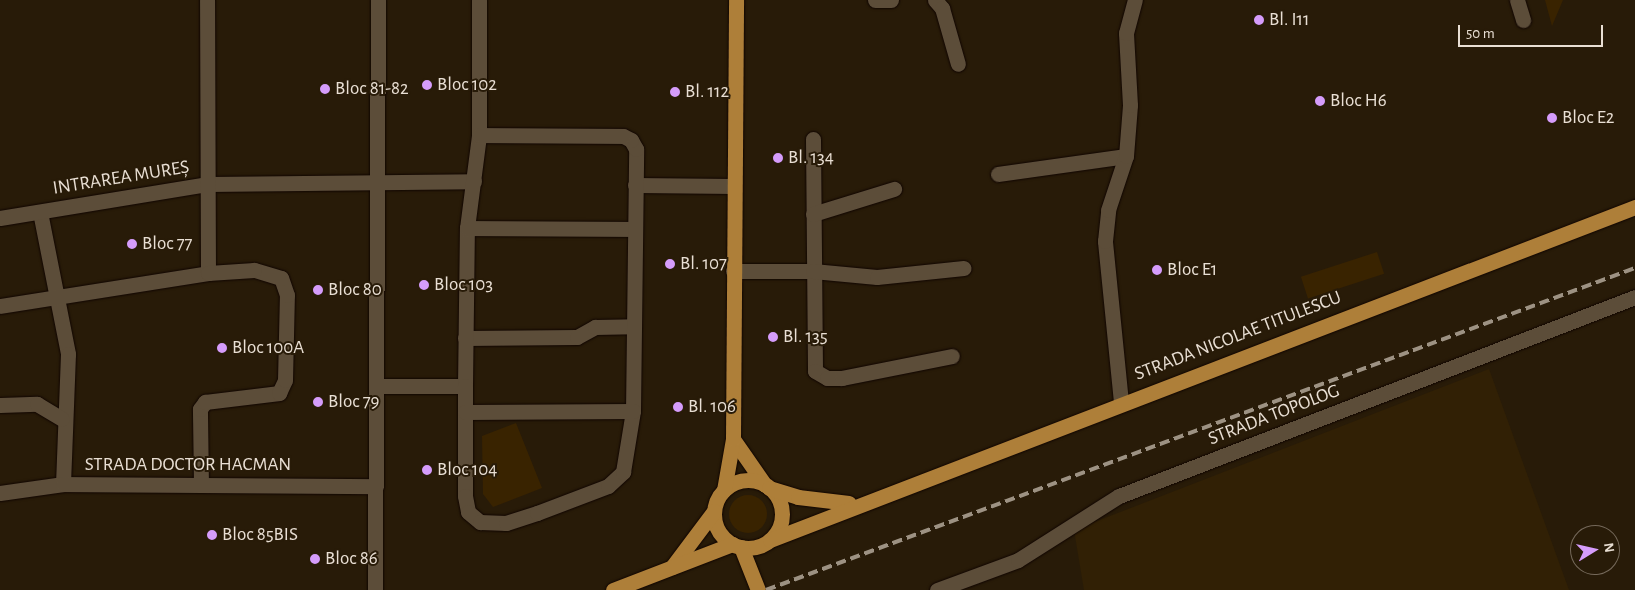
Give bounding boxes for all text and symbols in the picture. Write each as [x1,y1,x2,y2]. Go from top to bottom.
place label: Bl. I11 [1269,9,1310,31]
marker: Bl. I11 [1253,14,1265,26]
scale bar [1460,15,1605,47]
text: 50 m [1466,26,1495,41]
place label: Bloc 102 [437,74,497,96]
place label: Bloc 81-82 [335,78,409,100]
marker: Bloc 102 [421,79,433,91]
place label: Bl. 112 [685,81,729,103]
marker: Bloc 81-82 [319,83,331,95]
marker: Bl. 112 [669,86,681,98]
place label: Bloc H6 [1330,90,1387,112]
marker: Bloc H6 [1314,95,1326,107]
place label: Bloc E2 [1562,107,1614,129]
marker: Bloc E2 [1546,112,1558,124]
place label: Bl. 134 [788,147,834,169]
marker: Bl. 134 [772,152,784,164]
street label: INTRAREA MUREȘ [51,156,191,200]
place label: Bloc 77 [142,233,193,255]
marker: Bloc 77 [126,238,138,250]
place label: Bl. 107 [680,253,727,275]
marker: Bl. 107 [664,258,676,270]
place label: Bloc E1 [1167,259,1217,281]
marker: Bloc E1 [1151,264,1163,276]
place label: Bloc 103 [434,274,493,296]
place label: Bloc 80 [328,279,382,301]
marker: Bloc 103 [418,279,430,291]
marker: Bloc 80 [312,284,324,296]
street label: STRADA NICOLAE TITULESCU [1131,286,1345,386]
place label: Bl. 135 [783,326,828,348]
marker: Bl. 135 [767,331,779,343]
place label: Bloc 100A [232,337,304,359]
marker: Bloc 100A [216,342,228,354]
street label: STRADA TOPOLOG [1205,379,1343,451]
place label: Bloc 79 [328,391,380,413]
marker: Bloc 79 [312,396,324,408]
place label: Bl. 106 [688,396,736,418]
marker: Bl. 106 [672,401,684,413]
street label: STRADA DOCTOR HACMAN [85,454,291,476]
place label: Bloc 104 [437,459,497,481]
marker: Bloc 104 [421,464,433,476]
place label: Bloc 85BIS [222,524,298,546]
north arrow [1570,525,1620,575]
marker: Bloc 85BIS [206,529,218,541]
text: N [1601,542,1617,554]
place label: Bloc 86 [325,548,378,570]
marker: Bloc 86 [309,553,321,565]

